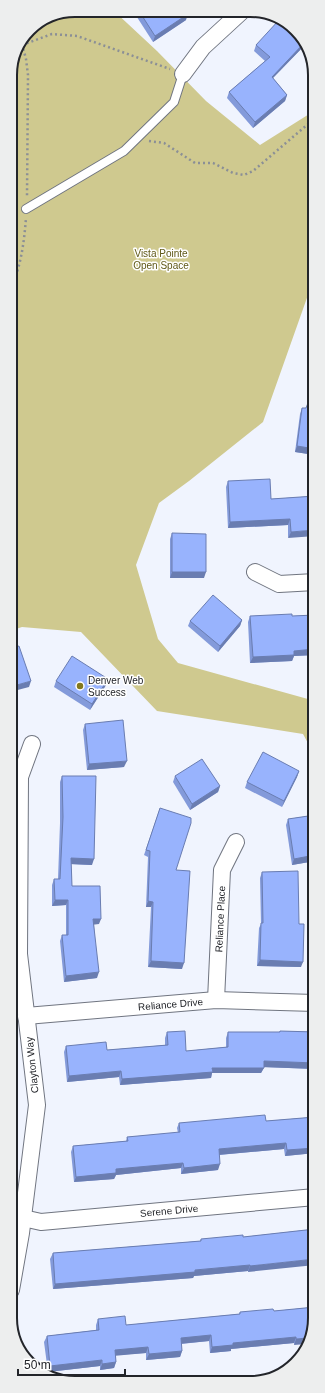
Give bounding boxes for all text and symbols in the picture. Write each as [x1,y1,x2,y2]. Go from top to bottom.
park label: Vista Pointe Open Space [133,248,189,271]
place label: Denver Web Success [88,675,144,698]
marker: Denver Web Success [75,681,85,691]
street label: Reliance Place [213,885,227,953]
street label: Reliance Drive [138,996,204,1012]
street label: Clayton Way [24,1036,40,1094]
street label: Serene Drive [139,1202,199,1218]
scale bar [18,1351,125,1377]
text: 50 m [24,1358,51,1372]

